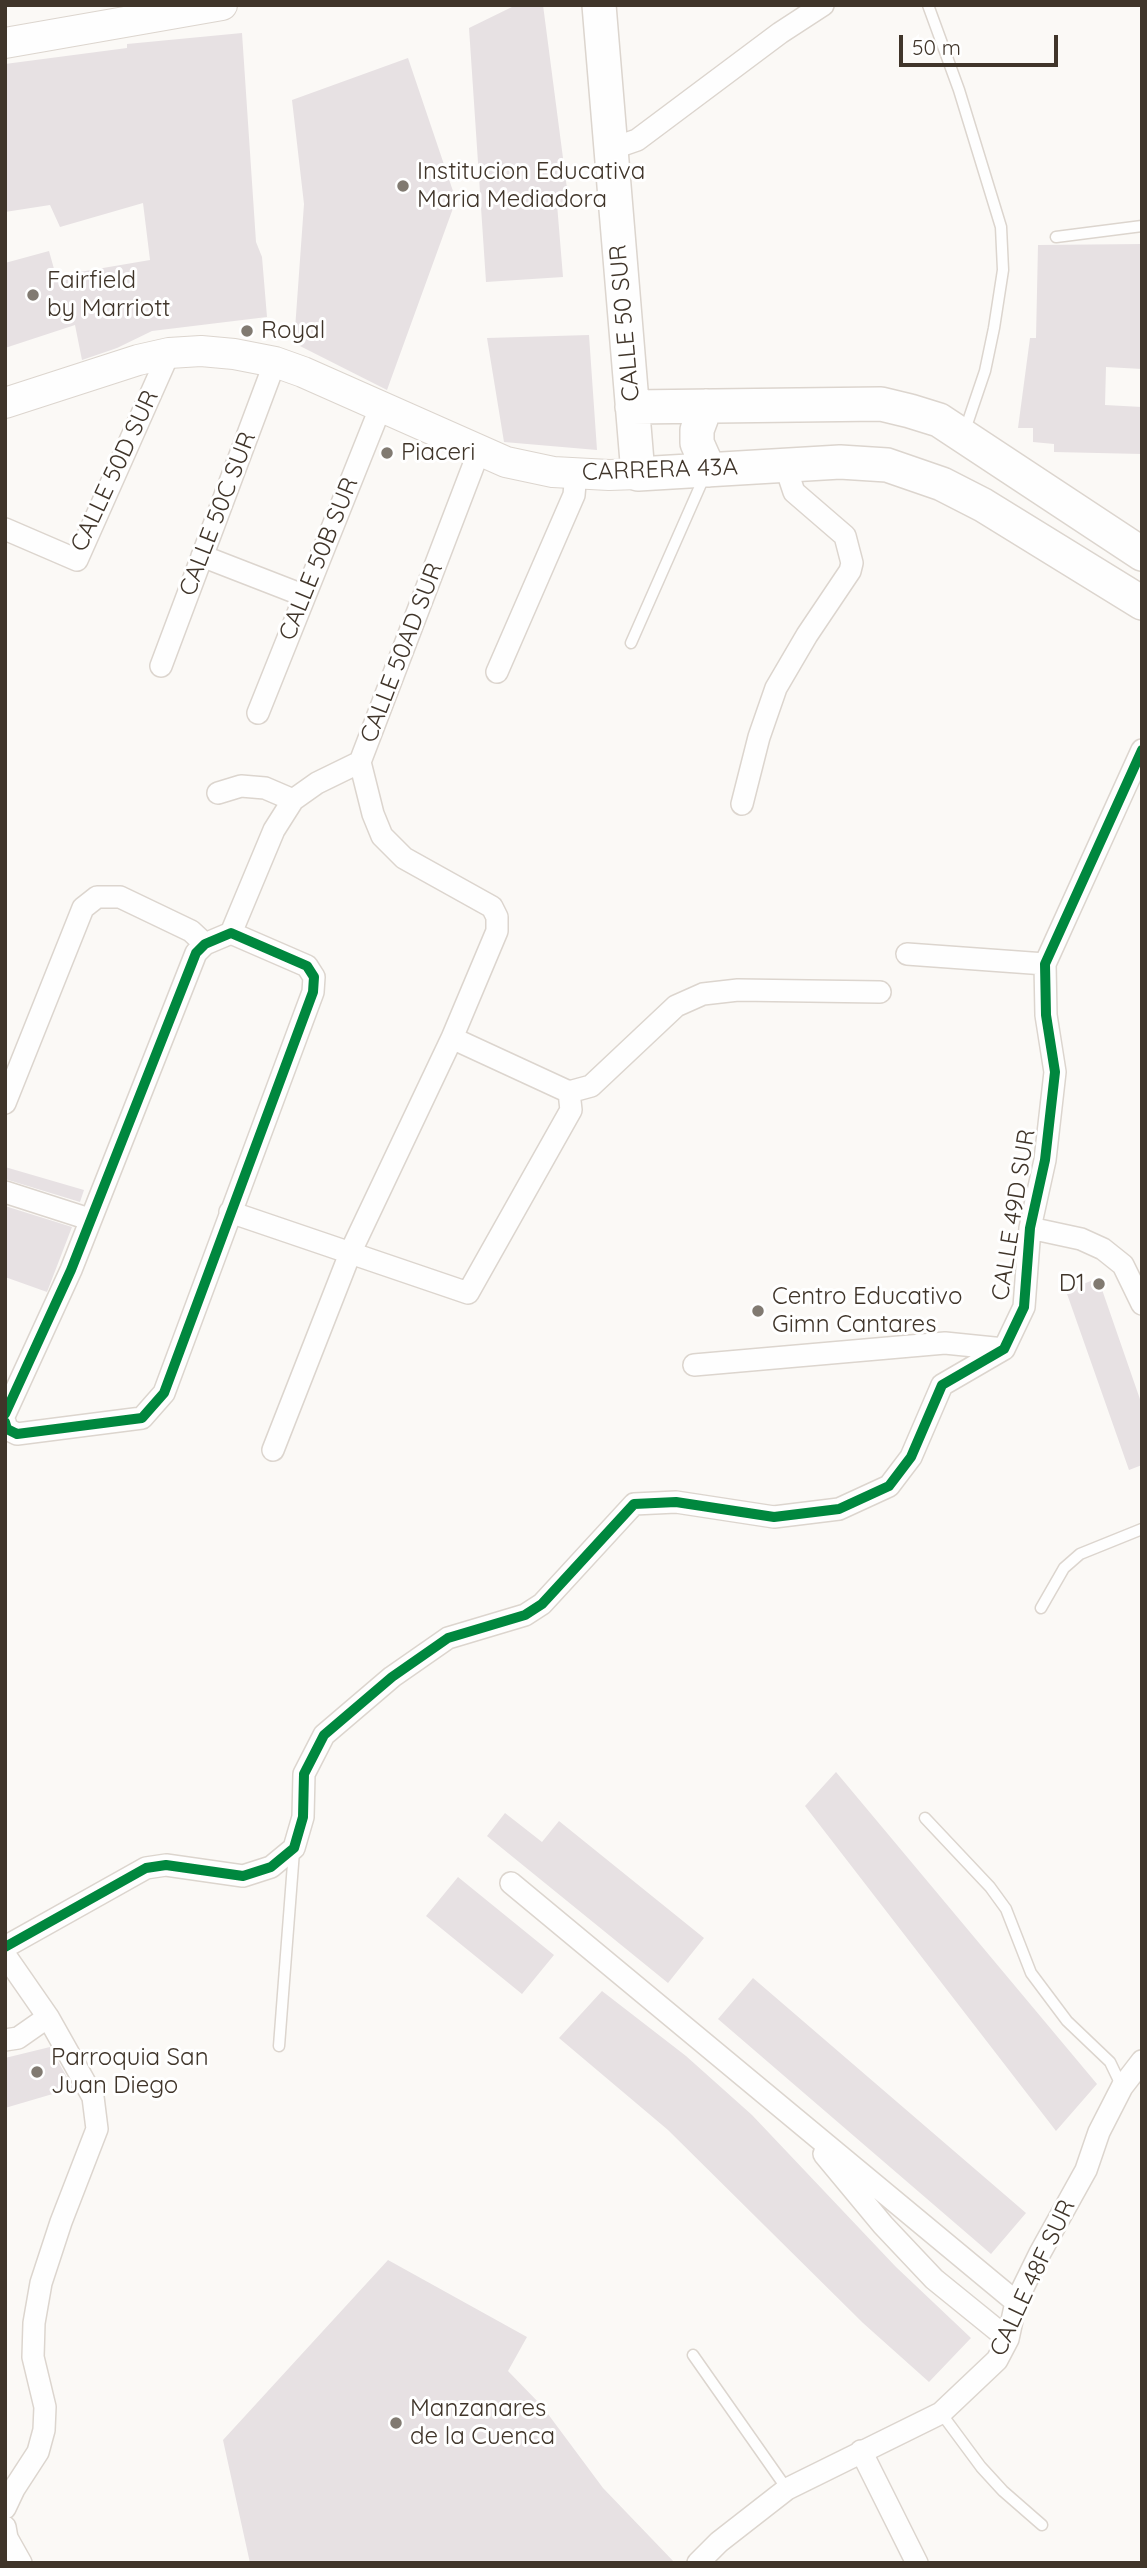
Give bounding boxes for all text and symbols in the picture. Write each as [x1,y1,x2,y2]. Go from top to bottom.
scale bar [902,21,1061,65]
text: 50 m [912,34,961,60]
place label: Institucion Educativa Maria Mediadora [417,158,645,214]
marker: Institucion Educativa Maria Mediadora [395,178,411,194]
street label: CALLE 50 SUR [604,243,646,403]
place label: Fairfield by Marriott [47,267,171,323]
marker: Fairfield by Marriott [25,287,41,303]
place label: Royal [261,317,325,345]
marker: Royal [239,323,255,339]
street label: CALLE 50D SUR [65,386,165,556]
street label: CALLE 50C SUR [174,428,262,600]
place label: Piaceri [401,439,475,467]
marker: Piaceri [379,445,395,461]
street label: CARRERA 43A [582,453,738,487]
street label: CALLE 50B SUR [273,473,365,645]
street label: CALLE 50AD SUR [354,559,450,747]
street label: CALLE 49D SUR [986,1127,1042,1303]
place label: D1 [1059,1270,1085,1298]
marker: D1 [1091,1276,1107,1292]
place label: Centro Educativo Gimn Cantares [772,1283,962,1339]
marker: Centro Educativo Gimn Cantares [750,1303,766,1319]
place label: Parroquia San Juan Diego [51,2044,209,2100]
marker: Parroquia San Juan Diego [29,2064,45,2080]
street label: CALLE 48F SUR [984,2195,1082,2361]
place label: Manzanares de la Cuenca [410,2395,555,2451]
marker: Manzanares de la Cuenca [388,2415,404,2431]

